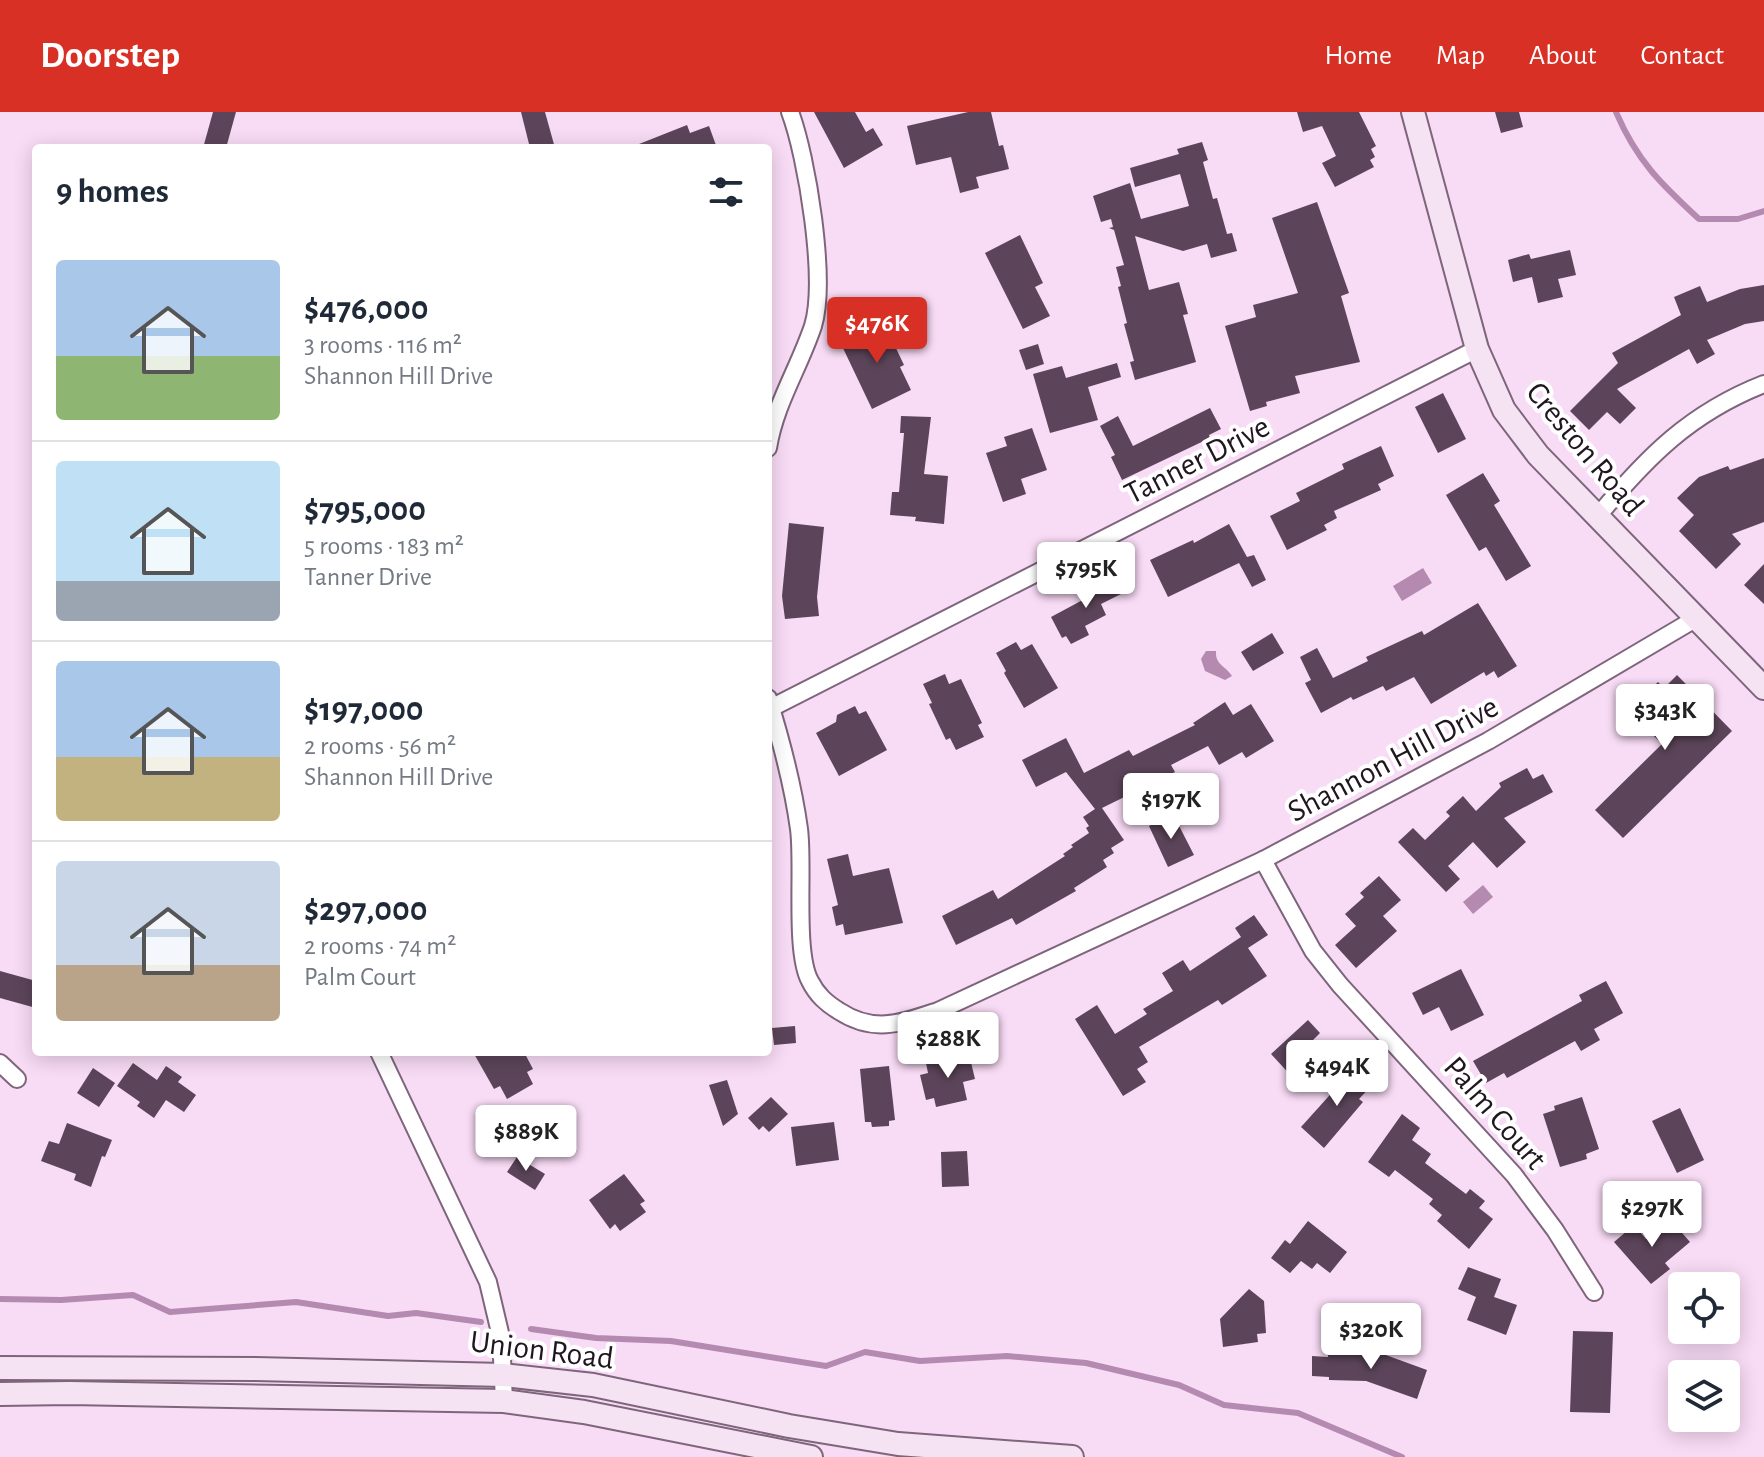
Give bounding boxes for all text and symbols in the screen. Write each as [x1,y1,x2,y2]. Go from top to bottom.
text: Doorstep [40,37,180,75]
text: Home [1325,42,1392,70]
text: Map [1436,42,1485,70]
text: About [1529,42,1597,70]
text: Contact [1641,42,1724,70]
icon: filters [704,170,748,214]
text: 9 homes [56,175,169,209]
icon: home [120,292,216,388]
text: $476,000 [304,292,428,326]
pin: $476K [821,297,933,365]
text: $476K [845,310,909,336]
text: 3 rooms · 116 m² [304,332,462,358]
text: Shannon Hill Drive [304,363,493,389]
street label: Creston Road [1520,376,1650,522]
street label: Tanner Drive [1119,410,1275,510]
icon: home [120,493,216,589]
text: $795,000 [304,493,426,527]
text: 5 rooms · 183 m² [304,533,464,559]
pin: $795K [1030,542,1142,610]
text: $795K [1055,555,1117,581]
text: Tanner Drive [304,564,432,590]
pin: $343K [1609,684,1721,752]
street label: Shannon Hill Drive [1283,690,1503,828]
icon: home [120,693,216,789]
text: $197,000 [304,693,424,727]
text: $343K [1634,697,1696,723]
text: 2 rooms · 56 m² [304,733,456,759]
text: Shannon Hill Drive [304,764,493,790]
pin: $197K [1115,773,1227,841]
text: $197K [1141,786,1201,812]
icon: home [120,893,216,989]
text: $297,000 [304,893,427,927]
text: 2 rooms · 74 m² [304,933,456,959]
text: Palm Court [304,964,416,990]
pin: $288K [892,1012,1004,1080]
text: $288K [916,1025,980,1051]
pin: $494K [1281,1040,1393,1108]
street label: Palm Court [1438,1051,1552,1175]
text: $494K [1304,1053,1370,1079]
pin: $889K [470,1105,582,1173]
text: $889K [493,1118,559,1144]
pin: $297K [1596,1181,1708,1249]
text: $297K [1621,1194,1683,1220]
map controls [1668,1272,1740,1432]
button: locate [1668,1272,1740,1344]
pin: $320K [1315,1303,1427,1371]
text: $320K [1339,1316,1403,1342]
street label: Union Road [468,1325,616,1375]
button: layers [1668,1360,1740,1432]

